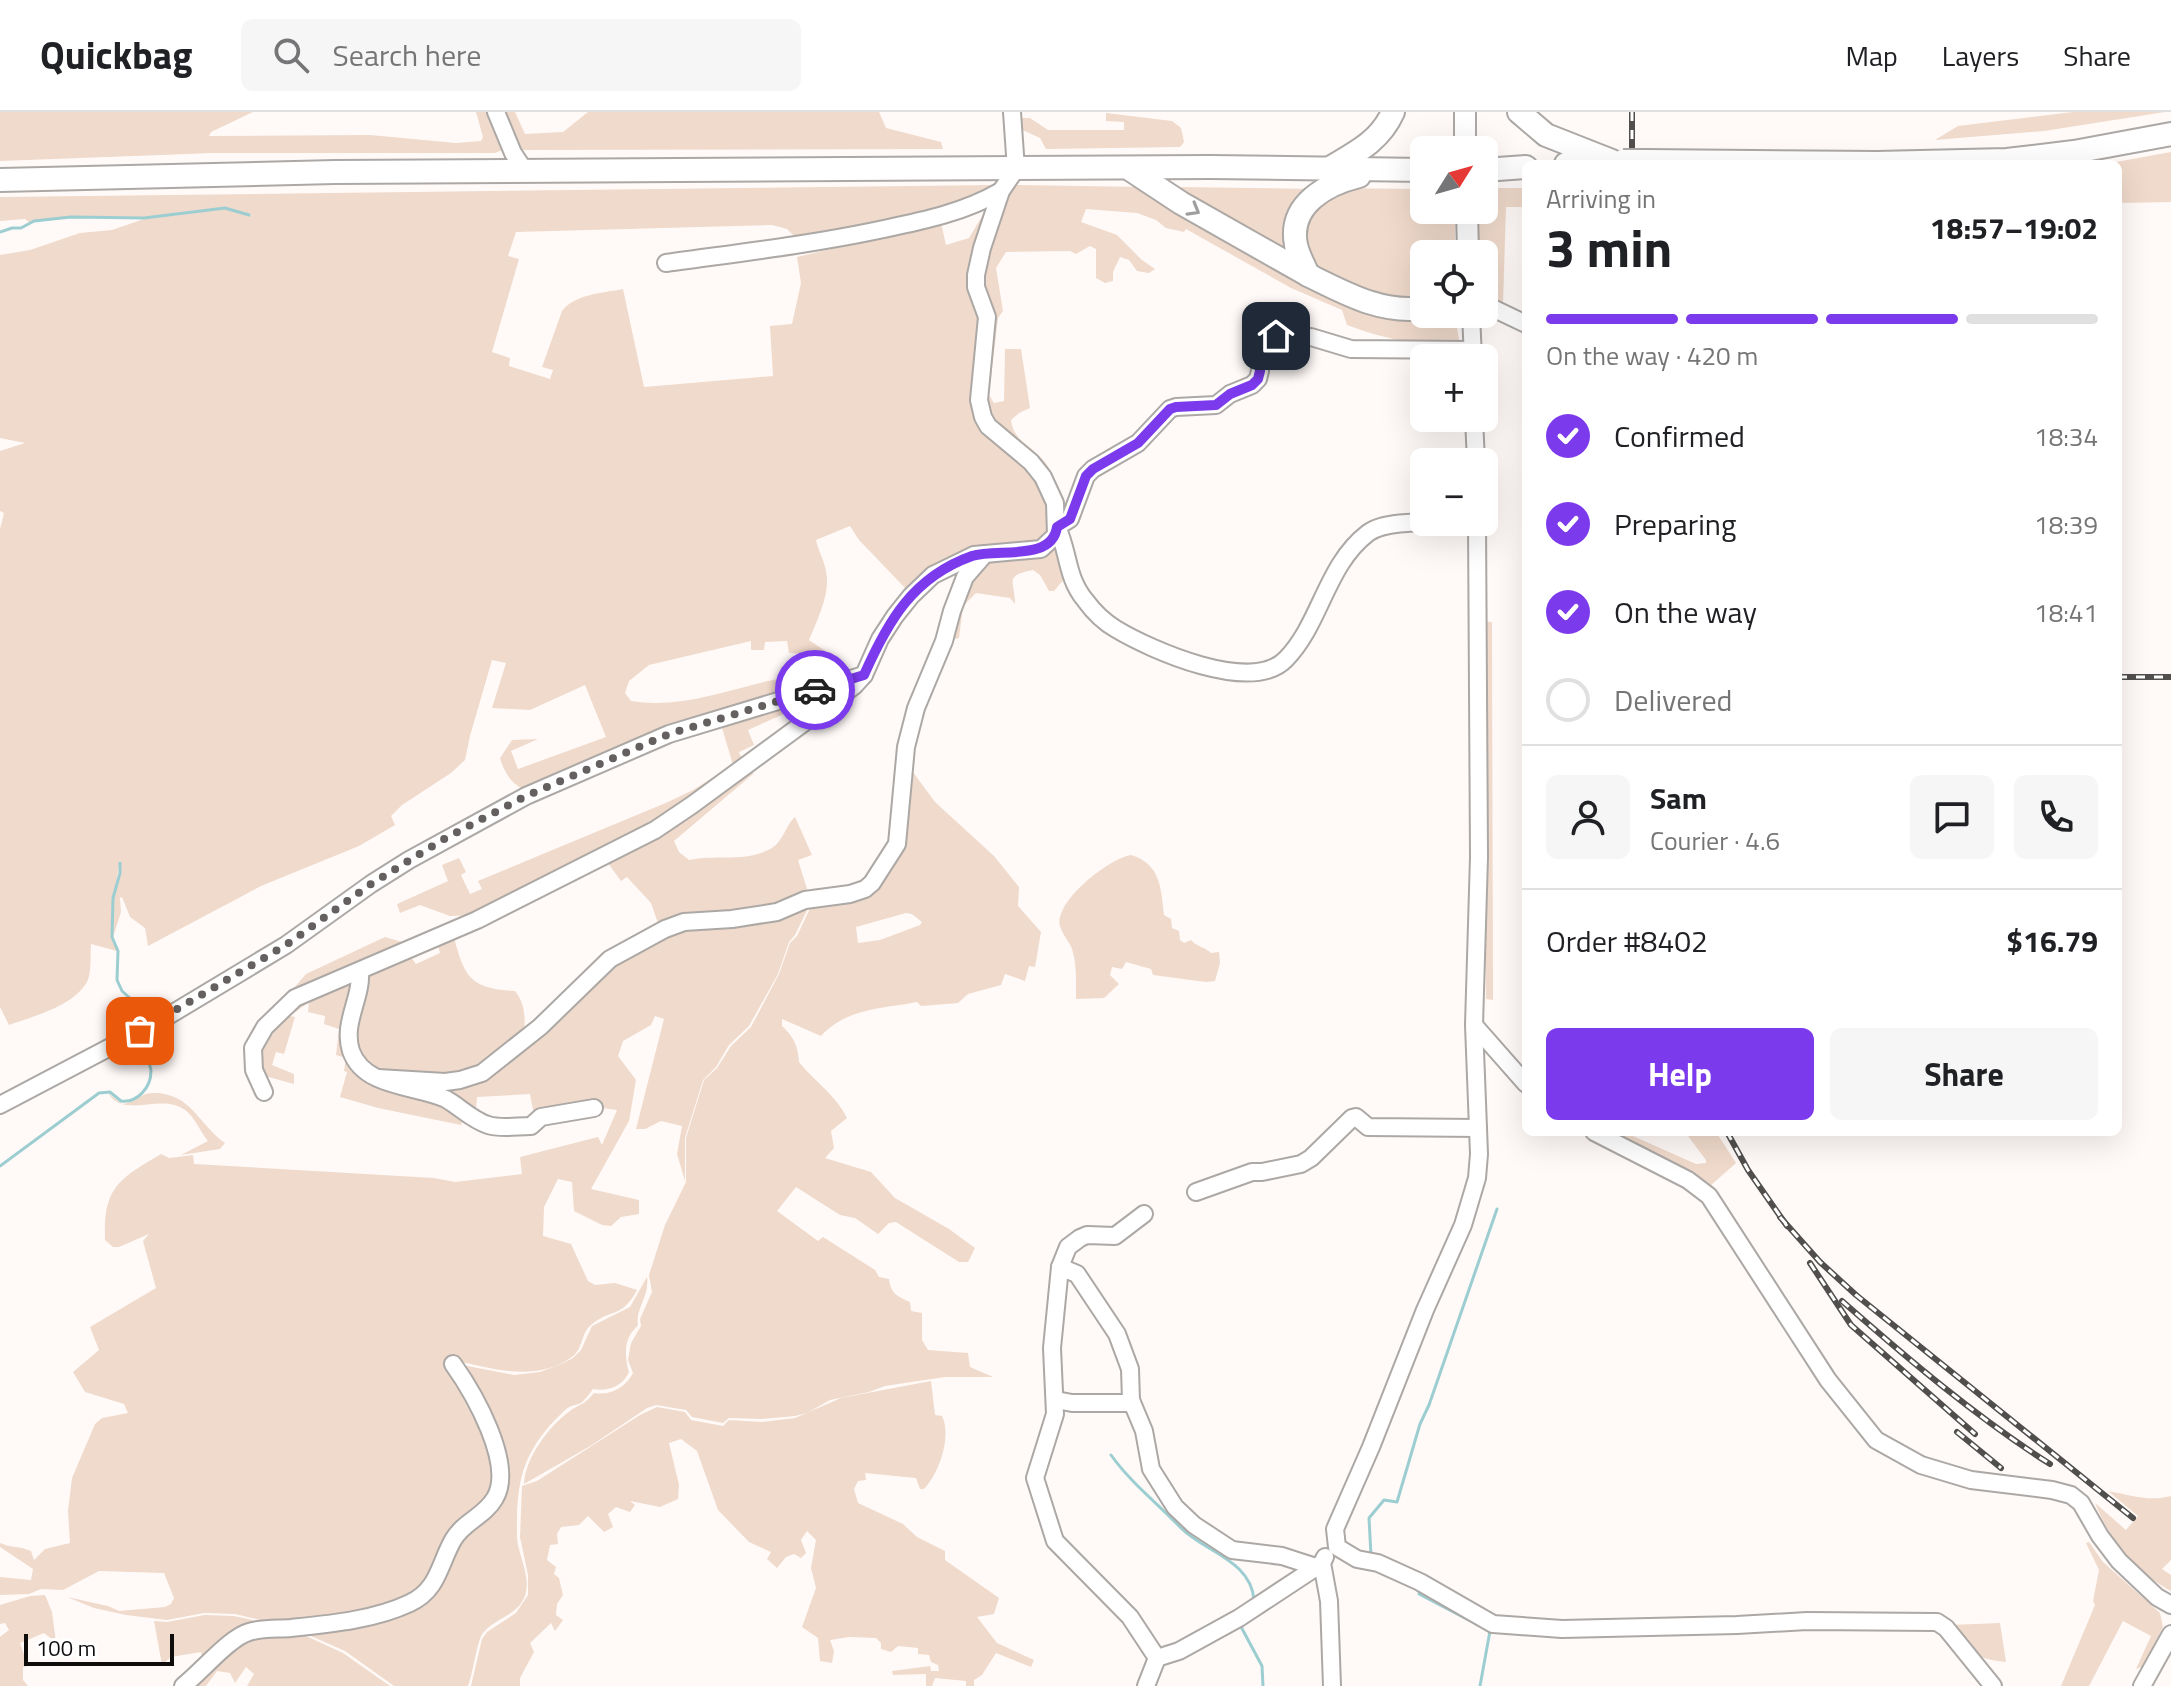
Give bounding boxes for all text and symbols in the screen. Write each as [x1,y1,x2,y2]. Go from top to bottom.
search box [241,19,801,91]
text: Quickbag [40,26,193,84]
text: Search here [333,32,481,78]
icon: search [269,33,313,77]
text: Map [1845,34,1898,77]
text: Layers [1942,34,2019,77]
text: Share [2063,34,2131,77]
north arrow [1410,136,1498,224]
map controls [1410,136,1498,536]
text: Arriving in [1546,179,1656,218]
one-way arrow [1185,200,1200,216]
text: 18:57–19:02 [1930,205,2098,251]
text: 3 min [1546,208,1672,287]
button: locate [1410,240,1498,328]
pin [1242,302,1310,370]
icon: home [1254,314,1298,358]
text: On the way · 420 m [1546,336,1758,375]
button: + [1410,344,1498,432]
text: Confirmed [1614,413,1745,459]
icon: check [1546,414,1590,458]
text: 18:34 [2034,417,2098,456]
button: − [1410,448,1498,536]
text: Preparing [1614,501,1736,547]
icon: check [1546,502,1590,546]
text: 18:39 [2034,505,2098,544]
text: On the way [1614,589,1757,635]
icon: check [1546,590,1590,634]
text: 18:41 [2034,593,2098,632]
courier [775,650,855,730]
icon: car [793,668,837,712]
text: Delivered [1614,677,1732,723]
button: person [1546,775,1630,859]
text: Sam [1650,775,1707,821]
button: chat [1910,775,1994,859]
button: phone [2014,775,2098,859]
text: Courier · 4.6 [1650,821,1780,860]
text: Order #8402 [1546,918,1708,964]
text: $16.79 [2006,918,2098,964]
pin [106,997,174,1065]
icon: bag [118,1009,162,1053]
button: Help [1546,1028,1814,1120]
button: Share [1830,1028,2098,1120]
scale bar [24,1630,174,1666]
text: 100 m [36,1631,96,1665]

